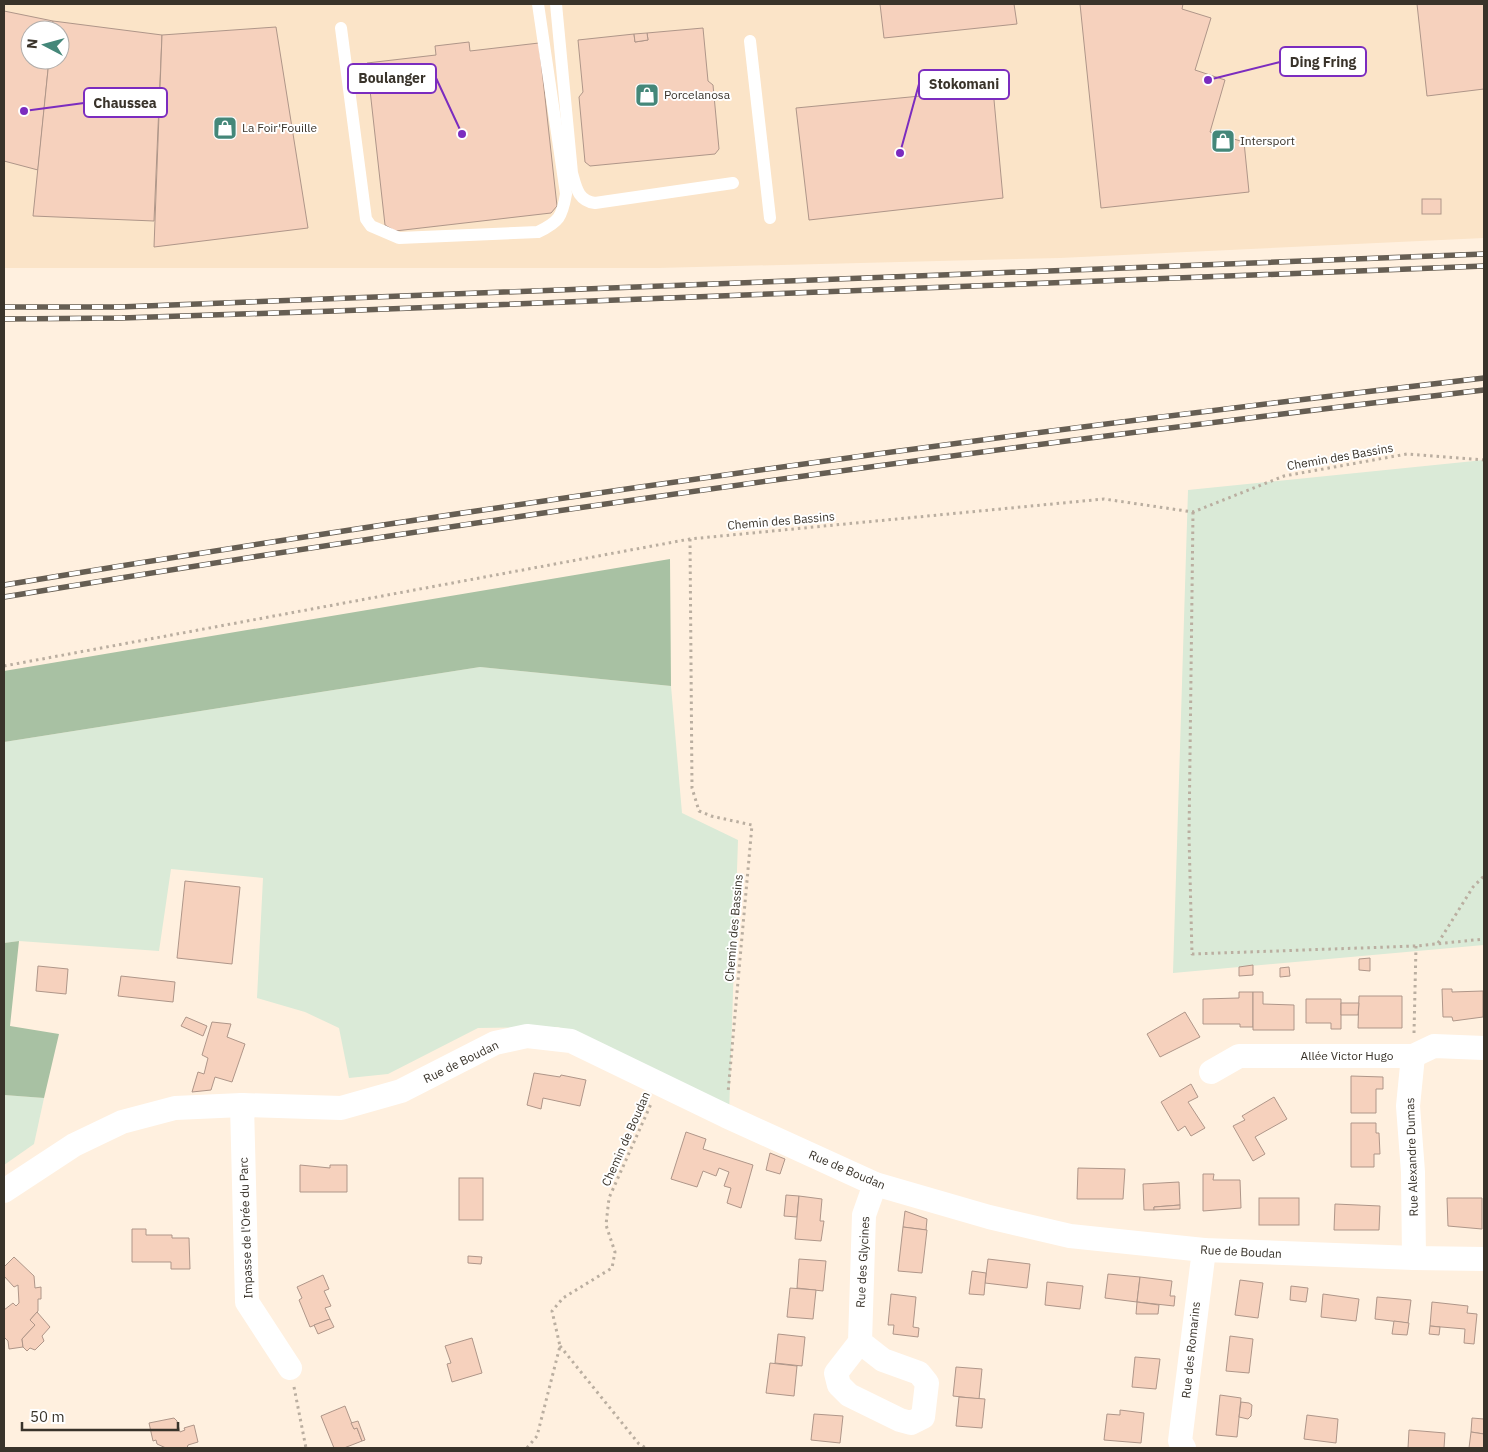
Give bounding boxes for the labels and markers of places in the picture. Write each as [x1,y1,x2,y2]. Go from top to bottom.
callout: Ding Fring [1280,47,1366,76]
callout: Boulanger [348,64,436,93]
callout: Stokomani [919,70,1009,99]
shop icon: Porcelanosa [634,82,660,108]
place label: Porcelanosa [664,87,731,102]
callout: Chaussea [84,88,167,117]
shop icon: La Foir'Fouille [212,115,238,141]
place label: La Foir'Fouille [242,120,317,135]
shop icon: Intersport [1210,128,1236,154]
place label: Intersport [1240,133,1295,148]

